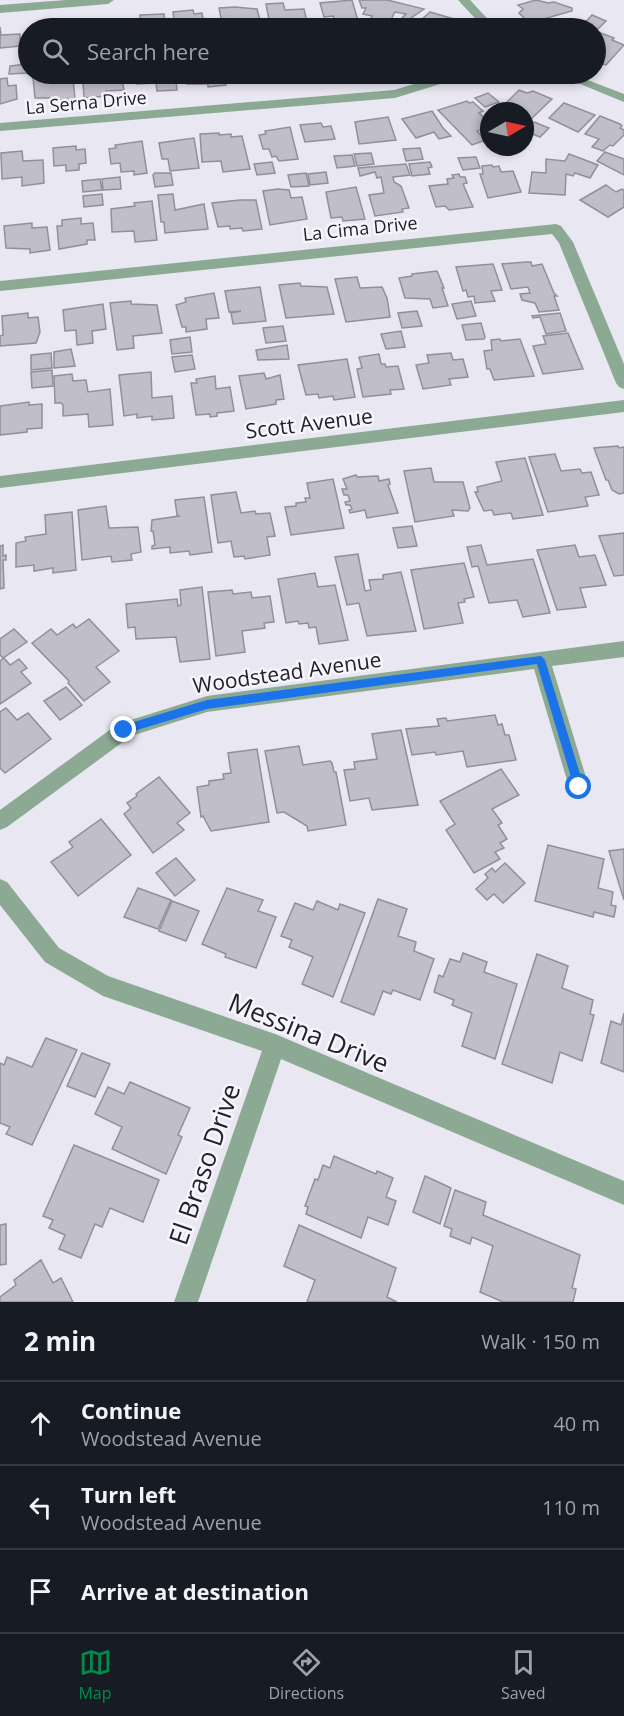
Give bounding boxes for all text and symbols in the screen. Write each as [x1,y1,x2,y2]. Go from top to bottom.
search box [18,18,606,84]
icon: search [39,35,72,68]
text: Search here [87,36,210,66]
street label: La Serna Drive [25,85,147,119]
north arrow [480,102,534,156]
street label: La Cima Drive [301,210,419,246]
street label: Scott Avenue [244,401,374,445]
street label: Woodstead Avenue [191,645,383,699]
route end [110,716,136,742]
route start [565,773,591,799]
street label: Messina Drive [223,983,395,1081]
street label: El Braso Drive [160,1079,248,1249]
text: 2 min [24,1323,96,1359]
text: Walk · 150 m [481,1328,600,1355]
text: Continue [81,1395,181,1425]
icon: ahead [24,1407,57,1440]
text: 40 m [553,1410,600,1437]
text: Woodstead Avenue [81,1425,262,1452]
text: Turn left [81,1479,176,1509]
icon: left [24,1491,57,1524]
text: 110 m [542,1494,600,1521]
text: Woodstead Avenue [81,1509,262,1536]
icon: arrive [24,1575,57,1608]
text: Arrive at destination [81,1576,309,1606]
tab: Map [78,1646,112,1704]
tab: Directions [268,1646,344,1704]
tab: Saved [501,1646,546,1704]

